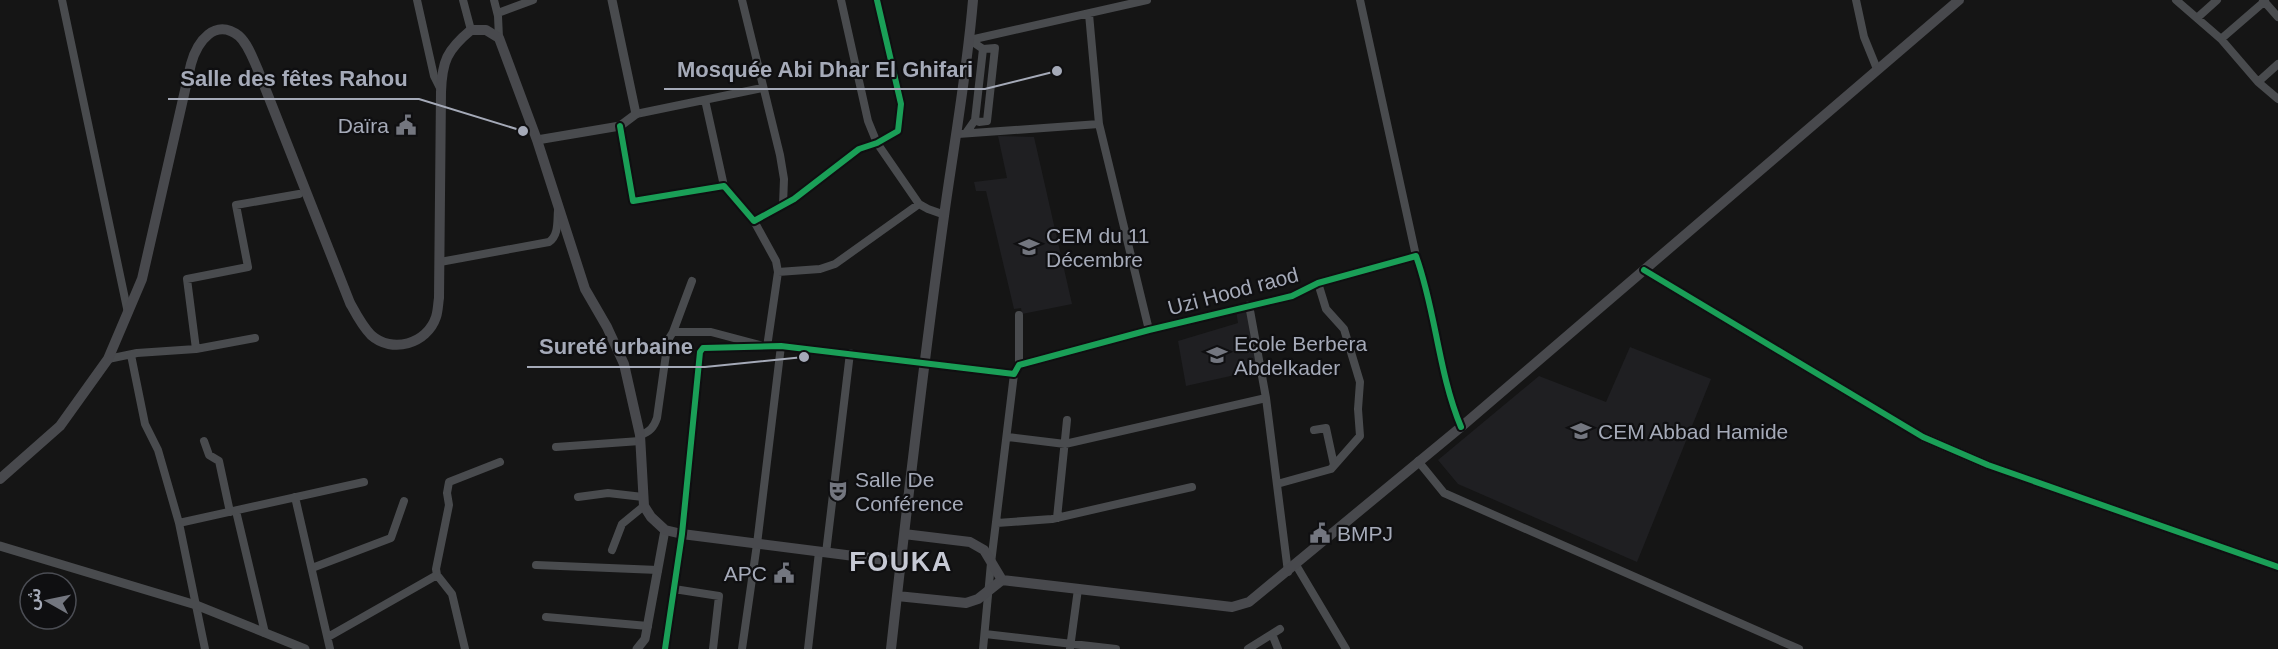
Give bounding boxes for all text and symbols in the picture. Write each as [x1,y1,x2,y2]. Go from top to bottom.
callout: Mosquée Abi Dhar El Ghifari [664,49,985,89]
text: Mosquée Abi Dhar El Ghifari [677,57,973,82]
callout: Salle des fêtes Rahou [168,59,419,99]
text: Salle des fêtes Rahou [180,66,408,91]
public building icon: Daïra [394,113,418,137]
place label: Daïra [338,114,389,137]
place label: CEM du 11 Décembre [1046,224,1150,271]
school or university icon: CEM du 11 Décembre [1017,235,1041,259]
street label: Uzi Hood raod [1165,263,1301,319]
callout: Sureté urbaine [527,327,705,367]
place label: Ecole Berbera Abdelkader [1234,332,1367,379]
text: Sureté urbaine [539,334,693,359]
school or university icon: Ecole Berbera Abdelkader [1205,343,1229,367]
school or university icon: CEM Abbad Hamide [1569,419,1593,443]
place label: CEM Abbad Hamide [1598,420,1788,443]
place label: Salle De Conférence [855,468,964,515]
theatre icon: Salle De Conférence [826,479,850,503]
public building icon: BMPJ [1308,521,1332,545]
place label: BMPJ [1337,522,1393,545]
district label: FOUKA [849,547,953,577]
public building icon: APC [772,561,796,585]
place label: APC [724,562,767,585]
north arrow [18,571,78,631]
text: ش [24,586,45,611]

